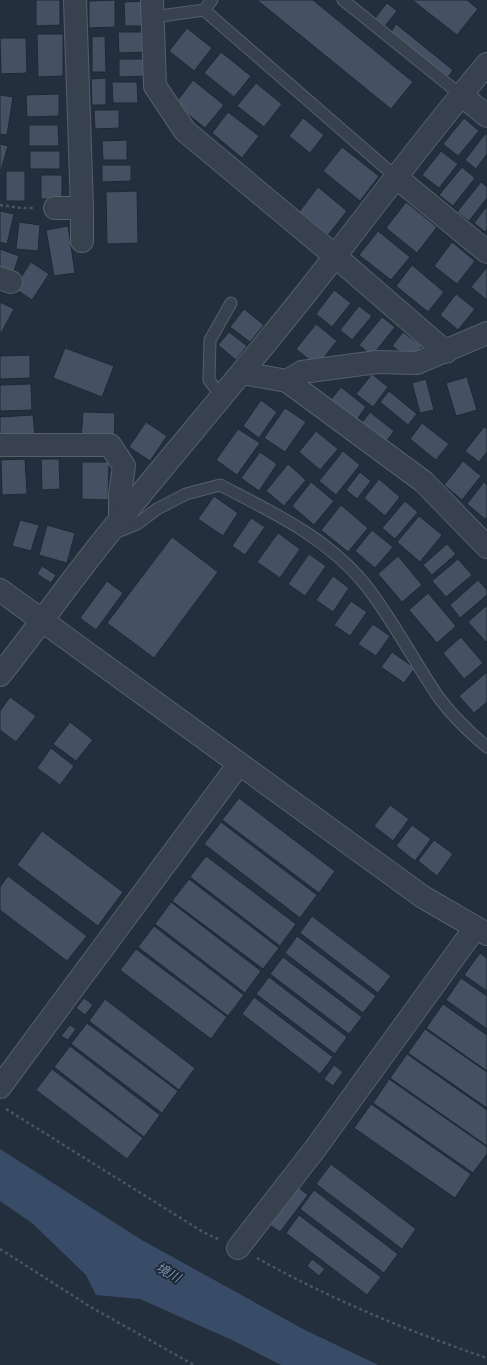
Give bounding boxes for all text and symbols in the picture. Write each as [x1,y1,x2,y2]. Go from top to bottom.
water label: 境川 [153,1260,185,1287]

